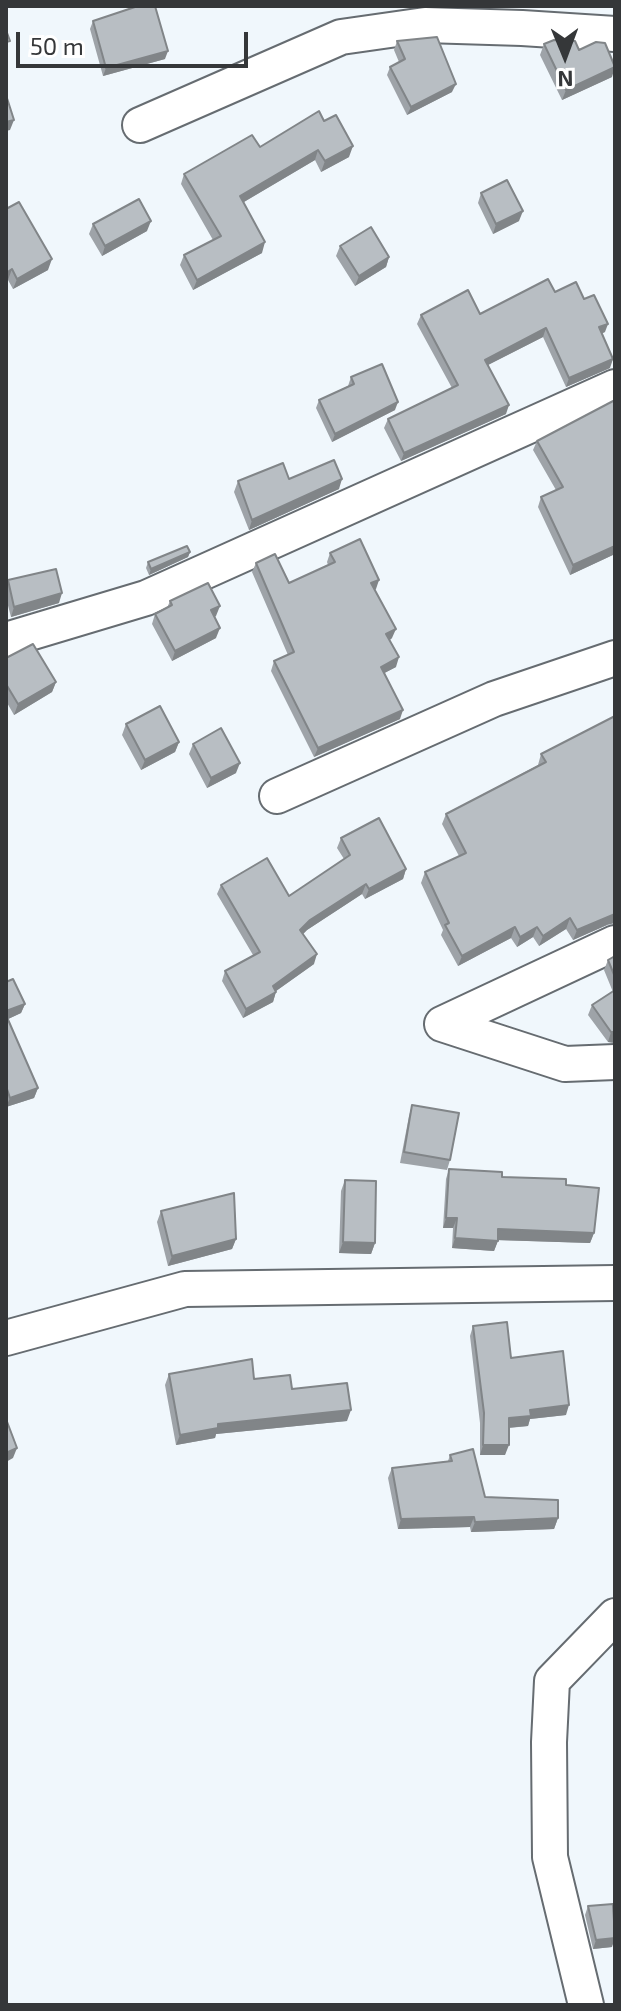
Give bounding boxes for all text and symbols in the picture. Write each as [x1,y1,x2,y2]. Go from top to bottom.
scale bar [20,16,252,66]
north arrow [525,16,605,96]
text: 50 m [30,31,84,60]
text: N [557,67,574,93]

